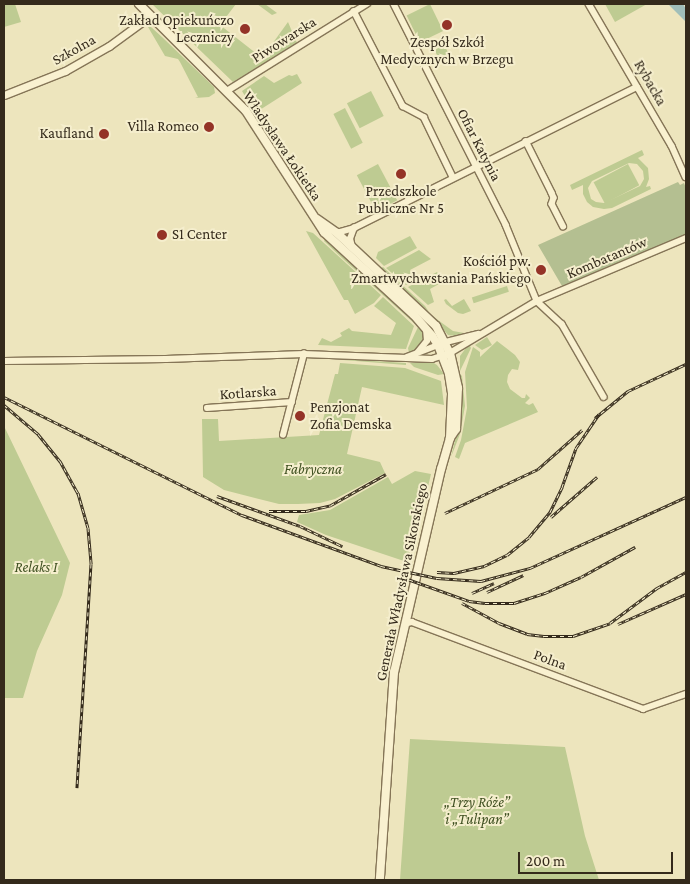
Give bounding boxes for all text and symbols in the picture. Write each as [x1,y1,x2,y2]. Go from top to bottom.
place label: Zakład Opiekuńczo Leczniczy [119,11,234,46]
street label: Piwowarska [248,13,320,67]
marker: Zespół Szkół Medycznych w Brzegu [441,19,453,31]
marker: Zakład Opiekuńczo Leczniczy [238,22,252,36]
street label: Szkolna [49,31,99,69]
place label: Zespół Szkół Medycznych w Brzegu [380,33,514,68]
street label: Rybacka [630,57,670,109]
street label: Władysława Łokietka [239,88,325,204]
street label: Ofiar Katynia [453,106,505,184]
place label: Villa Romeo [127,118,199,136]
marker: Villa Romeo [203,121,215,133]
place label: Kaufland [40,125,94,143]
marker: Kaufland [98,128,110,140]
marker: Przedszkole Publiczne Nr 5 [395,168,407,180]
place label: Przedszkole Publiczne Nr 5 [358,182,444,217]
place label: S1 Center [172,226,227,244]
marker: S1 Center [156,229,168,241]
street label: Kombatantów [564,233,650,283]
place label: Kościół pw. Zmartwychwstania Pańskiego [351,252,531,287]
marker: Kościół pw. Zmartwychwstania Pańskiego [535,264,547,276]
street label: Kotlarska [219,382,277,404]
place label: Penzjonat Zofia Demska [310,398,392,433]
marker: Penzjonat Zofia Demska [294,410,306,422]
park label: Fabryczna [284,461,342,479]
street label: Generała Władysława Sikorskiego [372,481,432,683]
park label: Relaks I [14,559,58,577]
street label: Polna [531,646,569,674]
park label: „Trzy Róże” i „Tulipan” [444,793,510,828]
scale bar [520,842,675,874]
text: 200 m [526,853,565,869]

